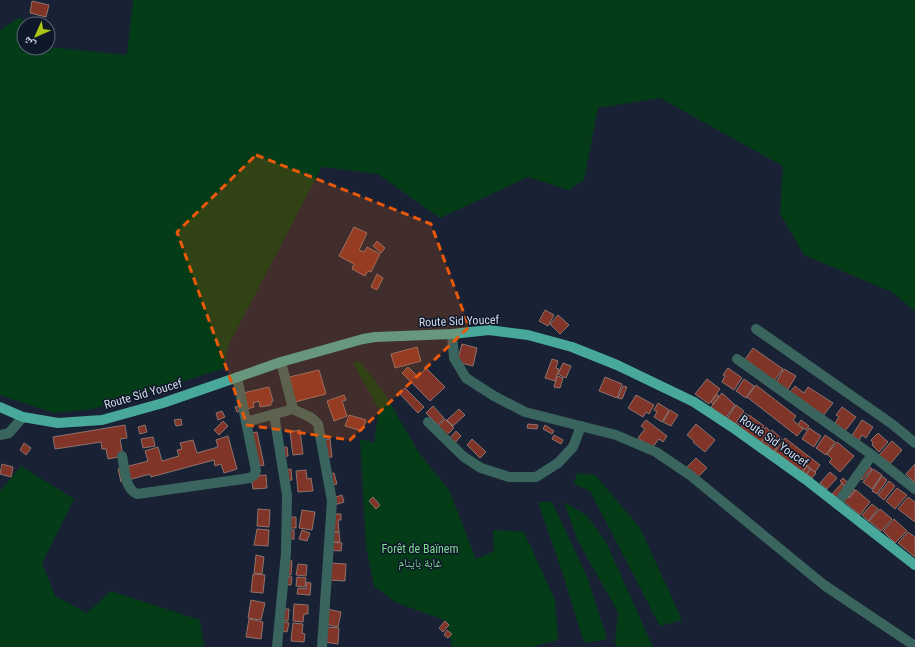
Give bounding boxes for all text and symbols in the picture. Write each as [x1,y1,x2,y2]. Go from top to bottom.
north arrow [16,16,56,56]
text: ش [20,33,39,51]
street label: Route Sid Youcef [419,313,500,329]
street label: Route Sid Youcef [102,376,184,412]
street label: Route Sid Youcef [737,412,811,470]
park label: Forêt de Baïnem غابة باينام [381,542,459,571]

